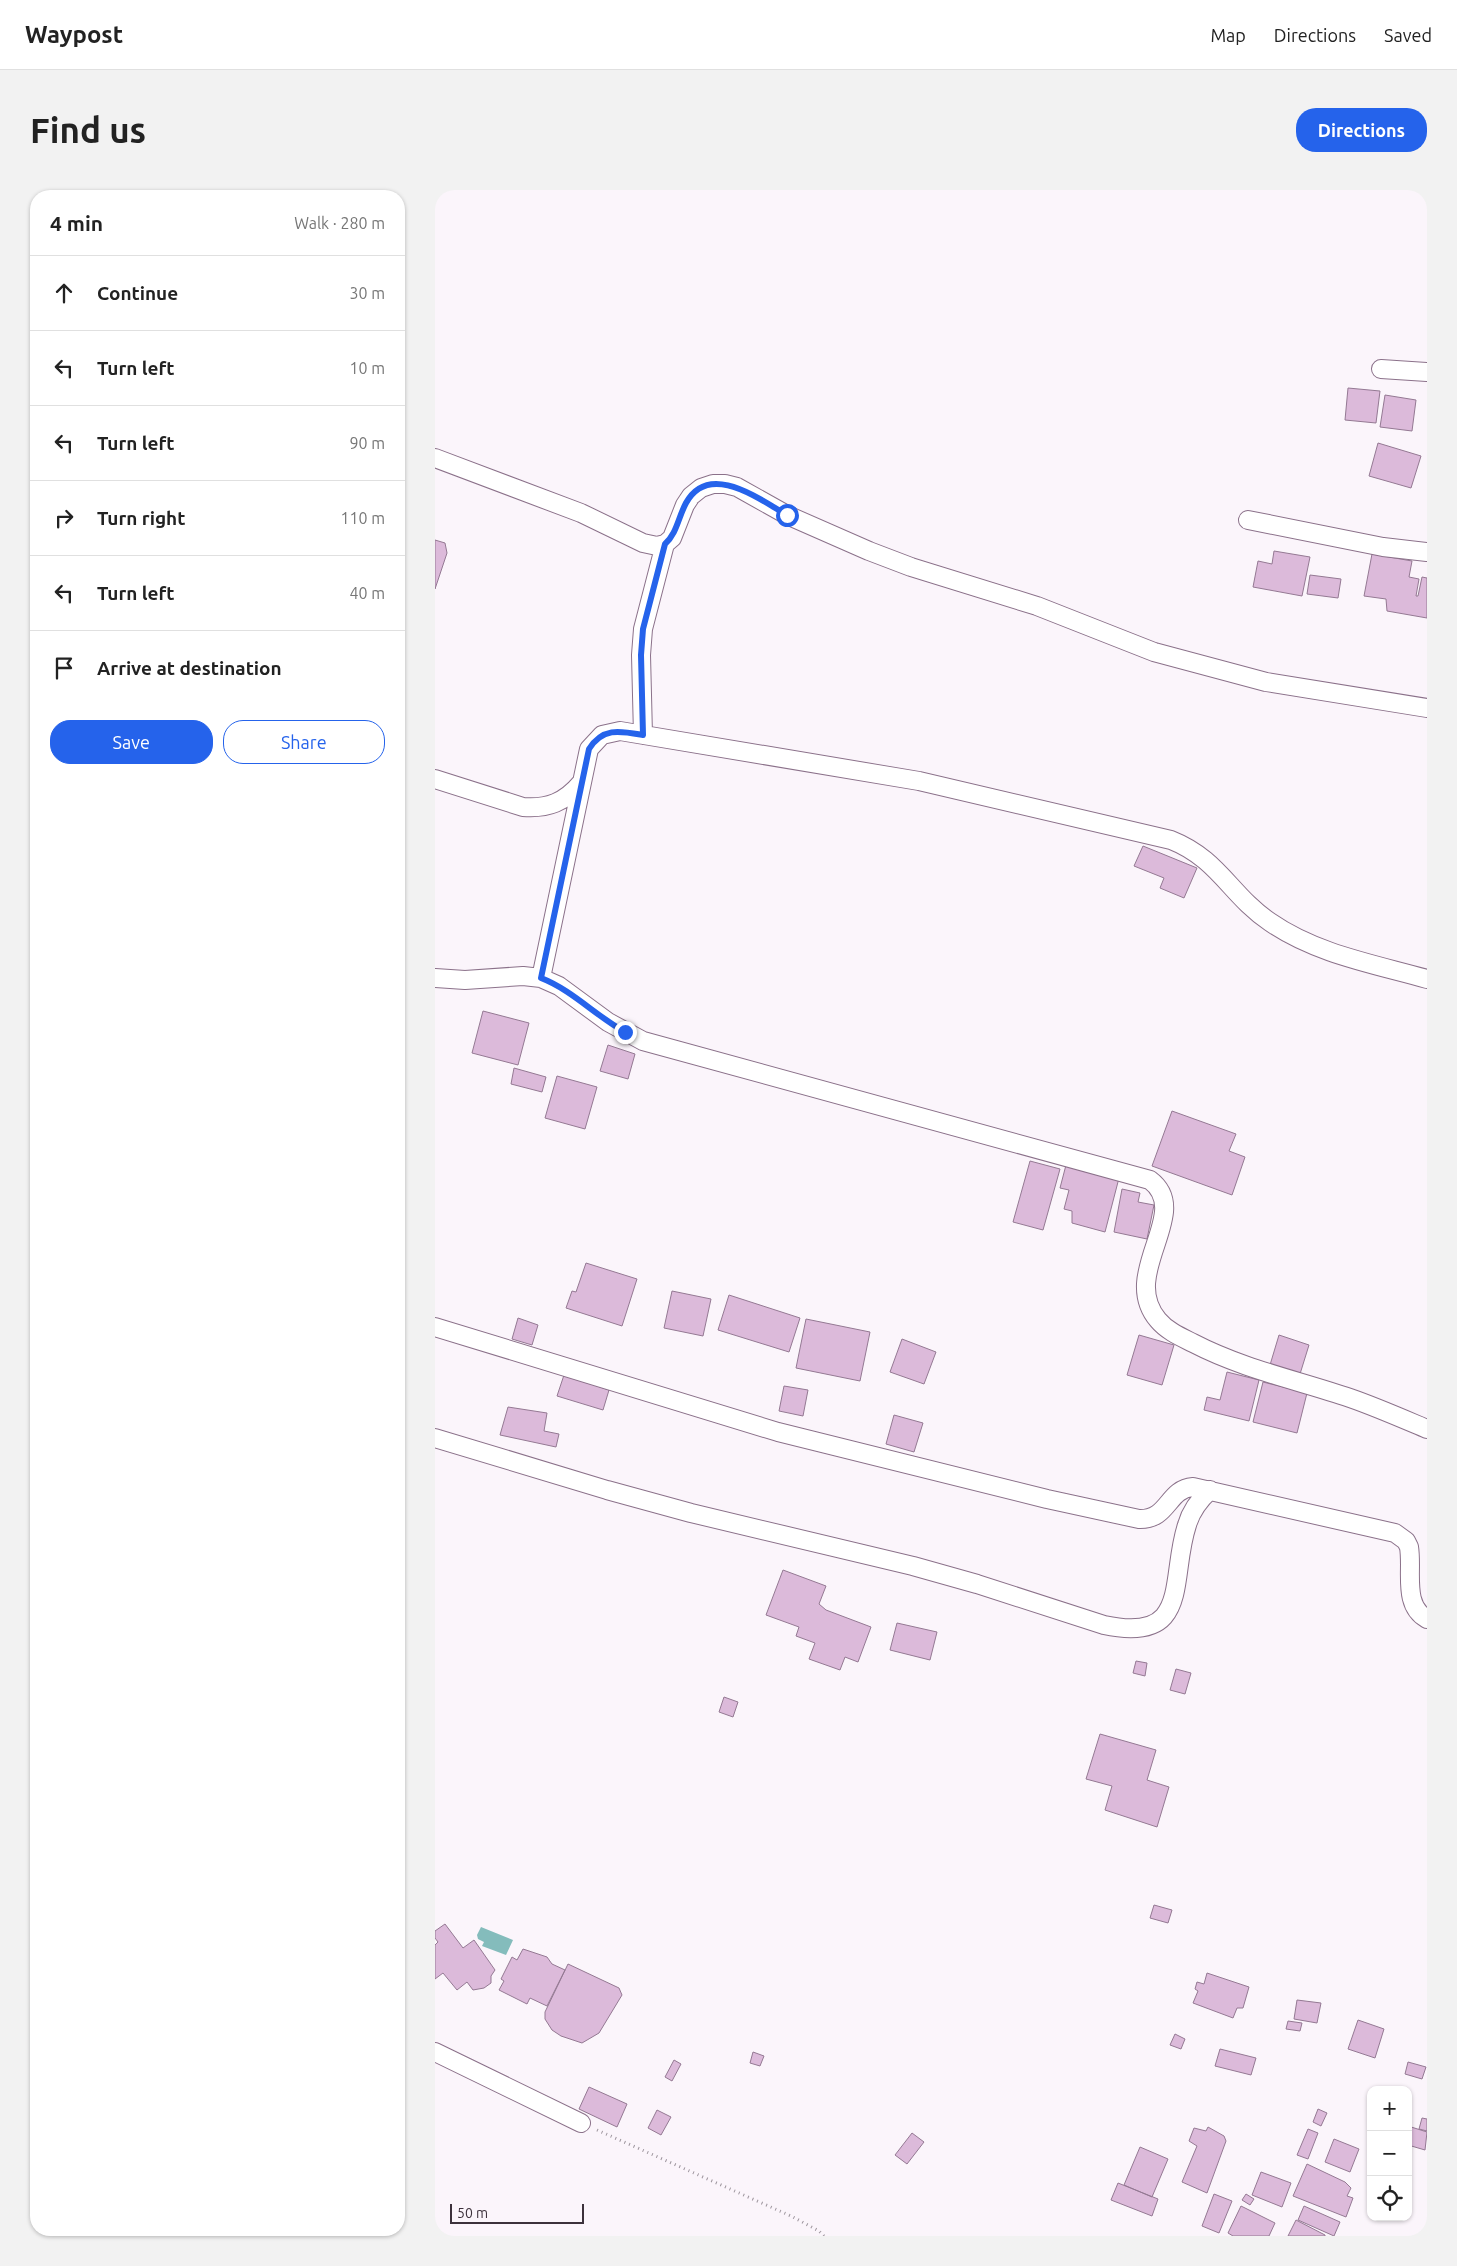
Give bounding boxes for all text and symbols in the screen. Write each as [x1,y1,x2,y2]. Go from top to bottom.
text: Waypost [25,21,123,48]
text: Map [1210,25,1246,45]
text: Directions [1274,25,1356,45]
text: Saved [1384,25,1432,45]
button: Directions [1296,108,1427,152]
text: Find us [30,110,146,150]
text: 4 min [50,211,103,235]
text: Walk · 280 m [294,214,385,232]
icon: ahead [50,279,78,307]
text: Continue [97,282,178,304]
text: 30 m [349,284,385,302]
icon: left [50,354,78,382]
text: Turn left [97,357,175,379]
text: 10 m [349,359,385,377]
icon: left [50,429,78,457]
text: Turn left [97,432,175,454]
text: 90 m [349,434,385,452]
icon: right [50,504,78,532]
route start [776,504,799,527]
text: Turn right [97,507,185,529]
text: 110 m [340,509,385,527]
icon: left [50,579,78,607]
text: Turn left [97,582,175,604]
text: 40 m [349,584,385,602]
icon: arrive [50,654,78,682]
text: Arrive at destination [97,657,282,679]
button: Save [50,720,213,764]
button: Share [223,720,385,764]
route end [614,1021,637,1044]
map controls [1367,2086,1412,2221]
button: + [1367,2086,1412,2131]
button: − [1367,2131,1412,2176]
button: locate [1367,2176,1412,2221]
scale bar [450,2201,584,2224]
text: 50 m [457,2205,488,2221]

